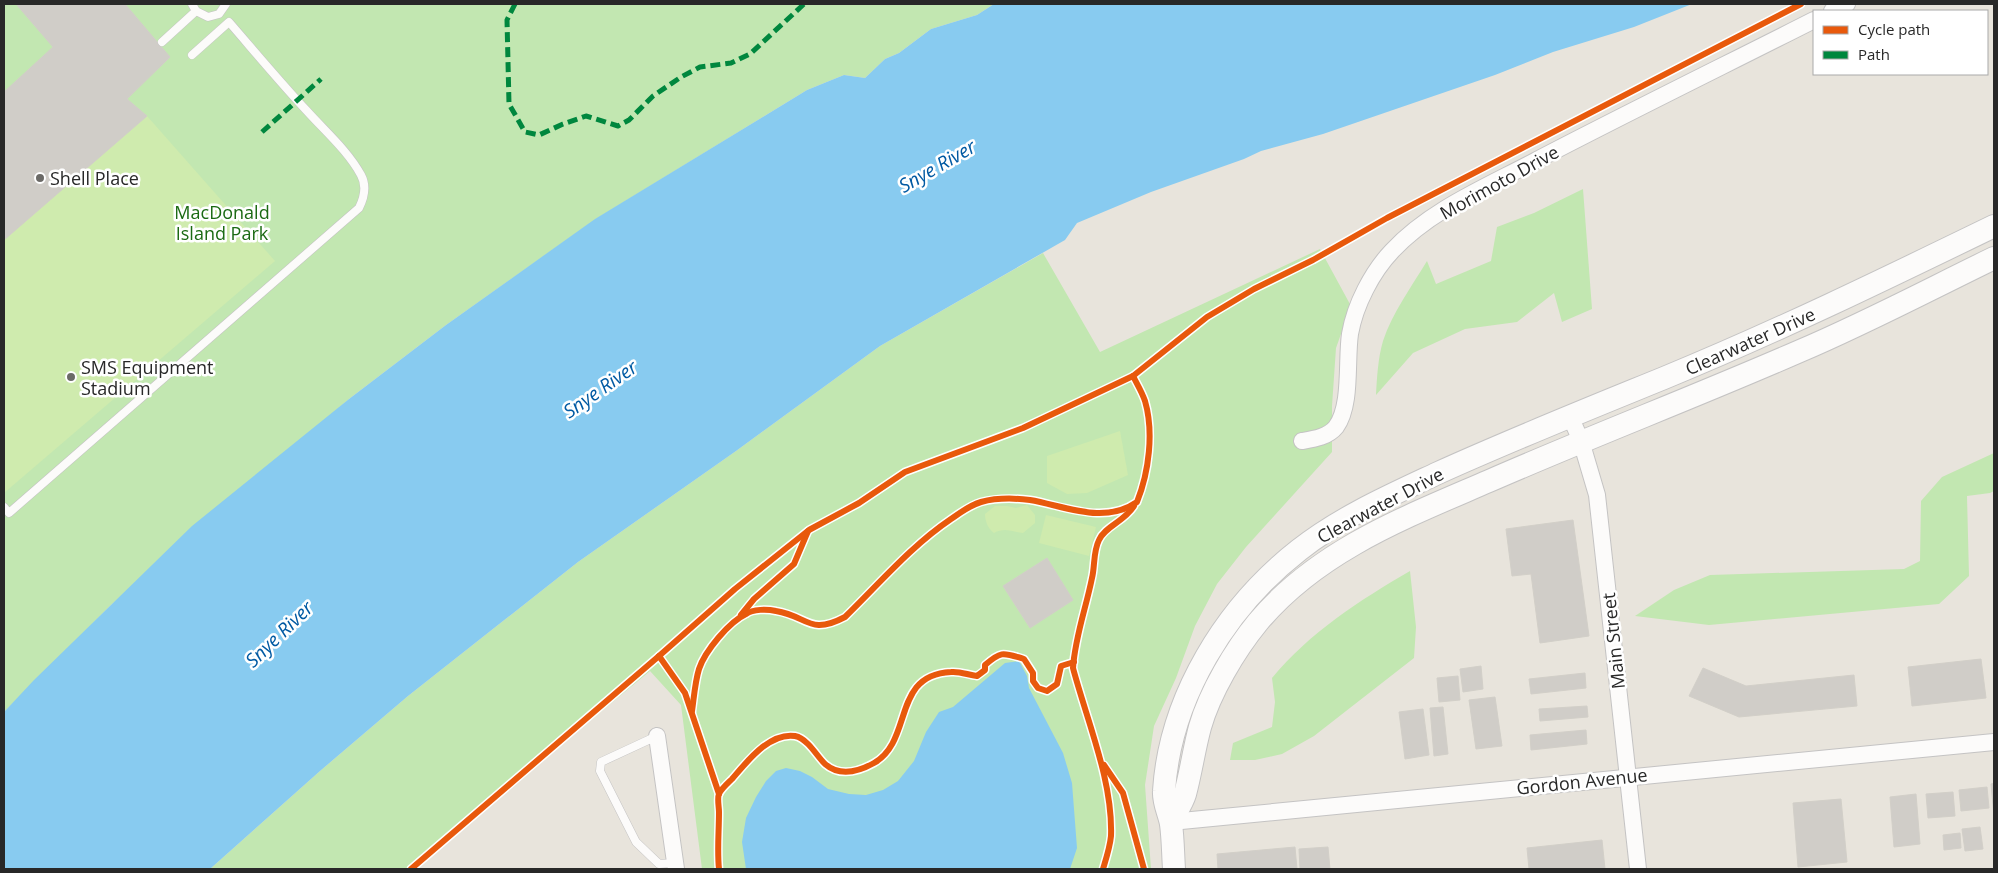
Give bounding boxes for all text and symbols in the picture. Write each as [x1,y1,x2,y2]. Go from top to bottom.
legend [1813,10,1988,75]
text: Cycle path [1858,19,1930,39]
text: Path [1858,44,1890,64]
water label: Snye River [894,133,982,199]
street label: Morimoto Drive [1435,139,1563,225]
place label: Shell Place [50,166,139,190]
marker: Shell Place [34,172,46,184]
park label: MacDonald Island Park [174,200,270,245]
street label: Clearwater Drive [1681,302,1819,380]
water label: Snye River [558,353,644,424]
place label: SMS Equipment Stadium [81,355,213,400]
marker: SMS Equipment Stadium [65,371,77,383]
street label: Clearwater Drive [1313,462,1447,548]
street label: Main Street [1596,592,1630,690]
water label: Snye River [239,594,320,673]
street label: Gordon Avenue [1515,762,1649,800]

